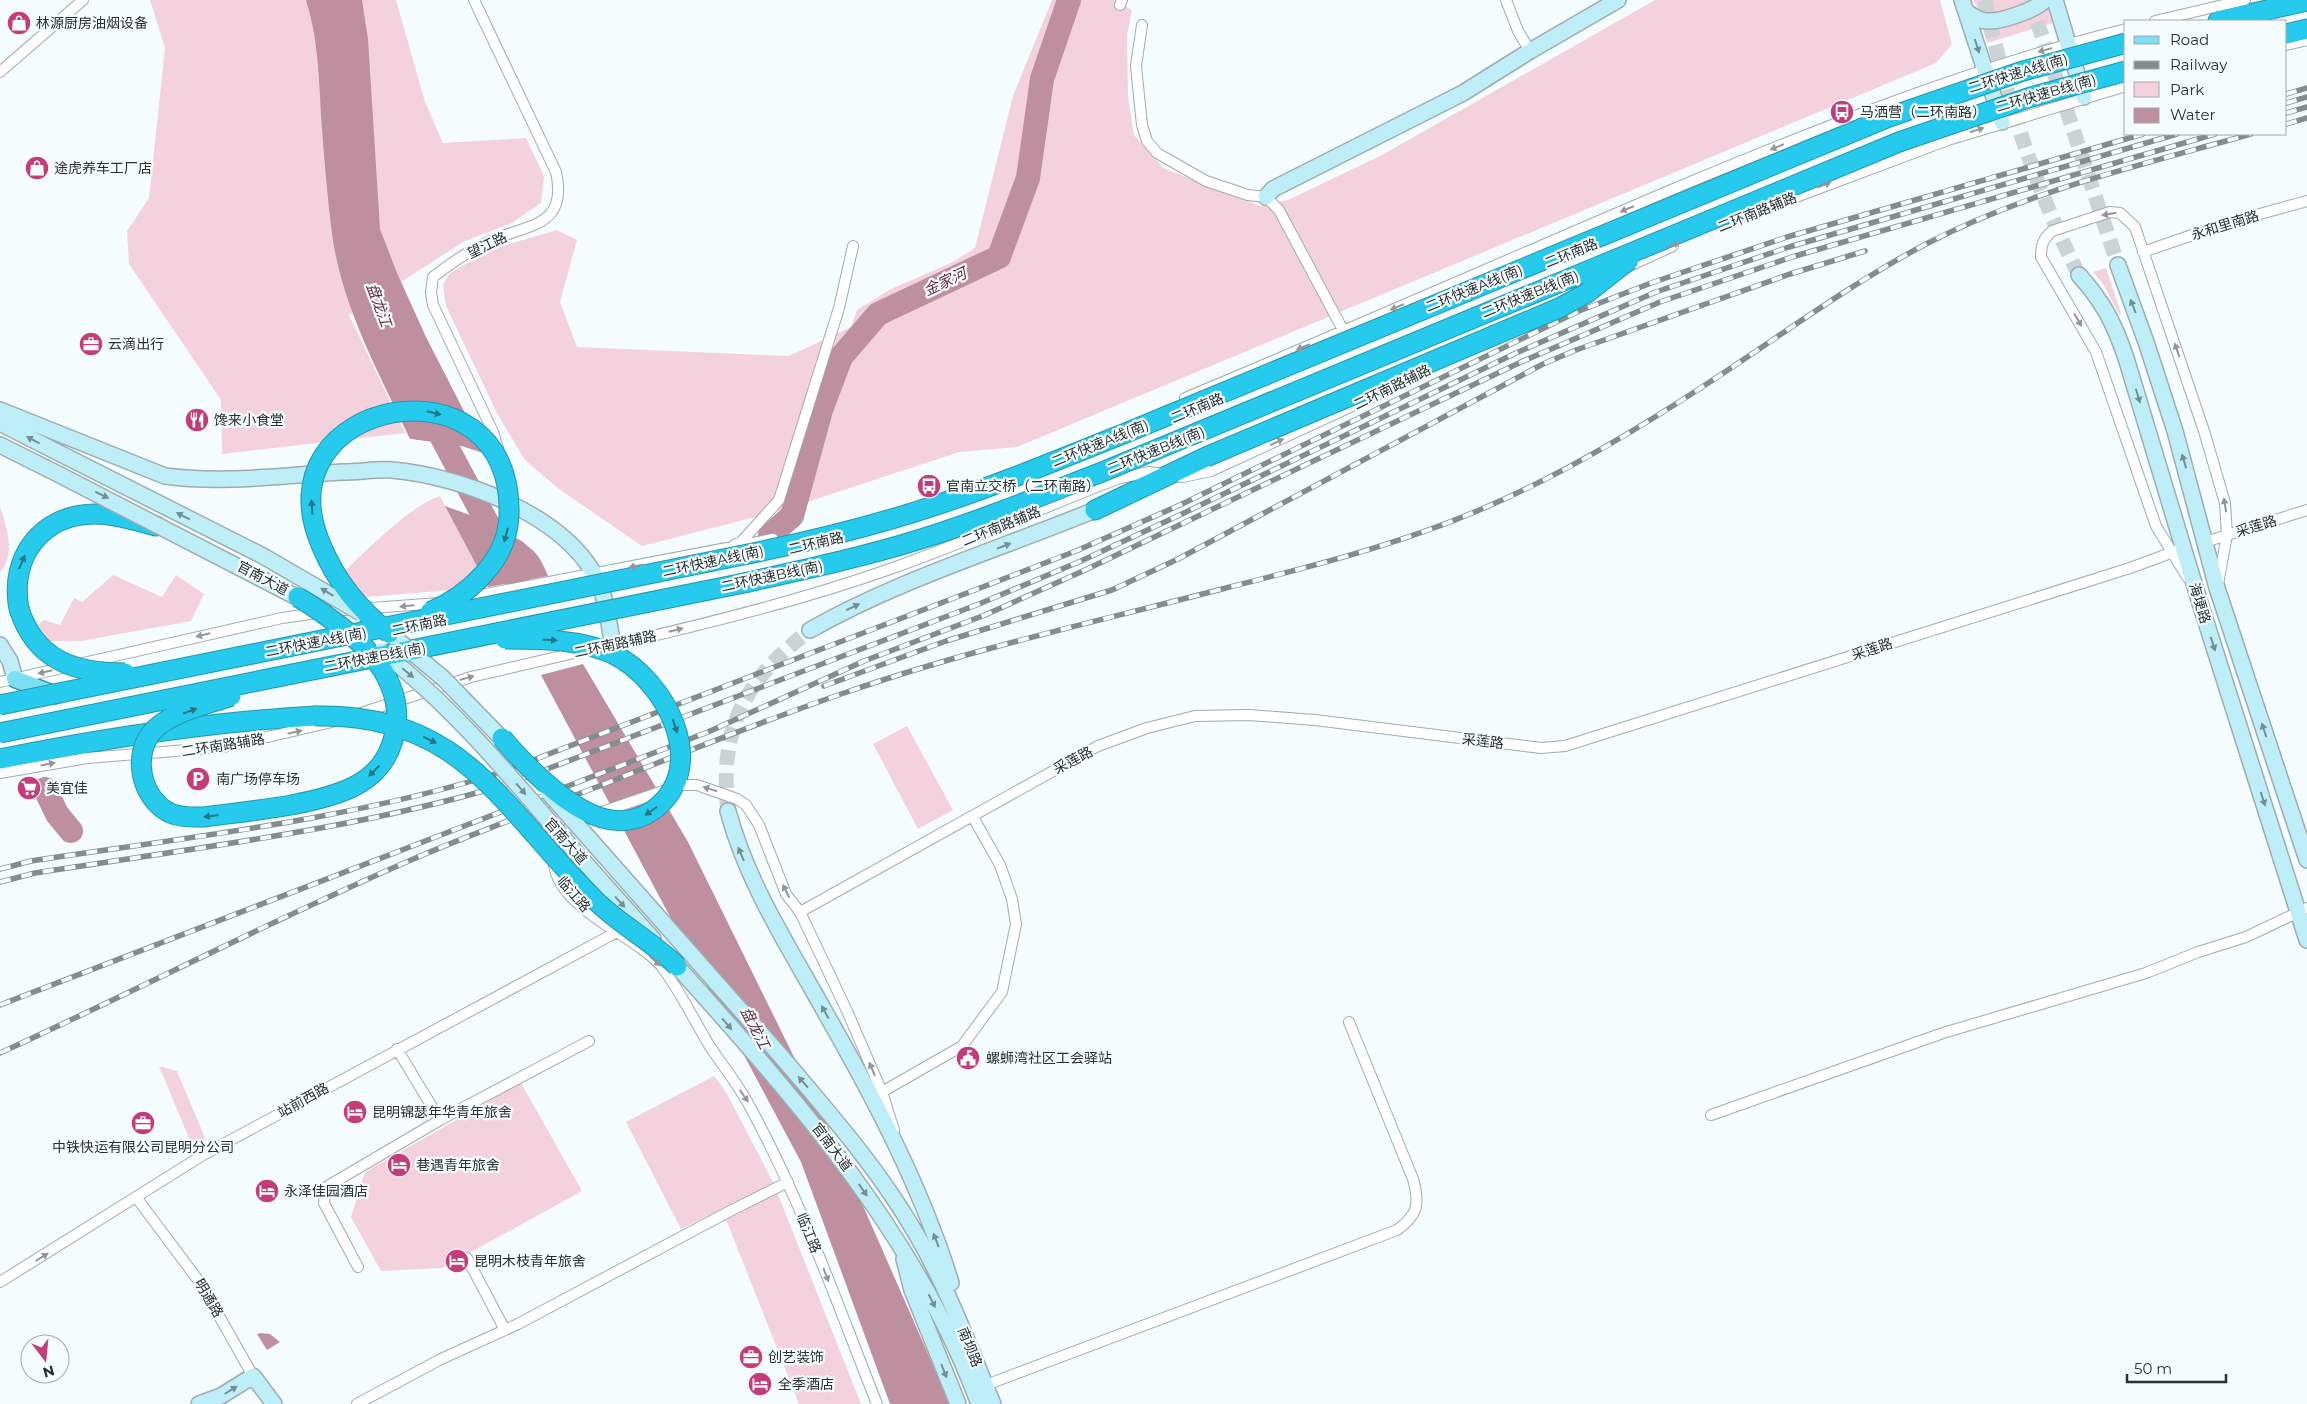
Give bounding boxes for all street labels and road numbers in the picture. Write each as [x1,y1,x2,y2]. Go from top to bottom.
street label: 二环快速A线(南) [1966,49,2070,97]
street label: 二环快速B线(南) [1994,70,2098,116]
street label: 二环南路辅路 [1715,188,1799,236]
street label: 永和里南路 [2189,206,2261,244]
street label: 望江路 [464,228,510,262]
street label: 二环南路 [1542,234,1600,272]
street label: 二环快速A线(南) [1423,260,1525,316]
street label: 二环快速B线(南) [1479,266,1581,322]
street label: 二环南路辅路 [1350,360,1434,414]
street label: 二环南路 [1168,389,1226,427]
street label: 二环快速A线(南) [1049,415,1151,471]
street label: 二环快速B线(南) [1105,422,1207,478]
street label: 二环南路辅路 [959,502,1043,550]
street label: 采莲路 [2233,511,2279,541]
street label: 二环南路 [787,528,845,558]
street label: 二环快速A线(南) [661,541,765,581]
street label: 二环快速B线(南) [719,556,825,596]
street label: 官南大道 [234,557,292,599]
street label: 海埂路 [2185,580,2215,626]
street label: 二环南路 [390,610,448,640]
street label: 二环快速A线(南) [264,623,368,661]
street label: 二环南路辅路 [572,626,658,662]
street label: 采莲路 [1849,634,1895,664]
street label: 二环快速B线(南) [322,638,428,676]
street label: 二环南路辅路 [180,730,266,760]
street label: 采莲路 [1461,730,1505,752]
street label: 采莲路 [1050,742,1096,778]
street label: 官南大道 [541,814,591,868]
street label: 临江路 [553,872,595,916]
street label: 站前西路 [274,1079,332,1121]
street label: 官南大道 [808,1119,856,1175]
street label: 临江路 [793,1210,825,1256]
street label: 明通路 [190,1275,228,1321]
street label: 南坝路 [954,1324,986,1370]

